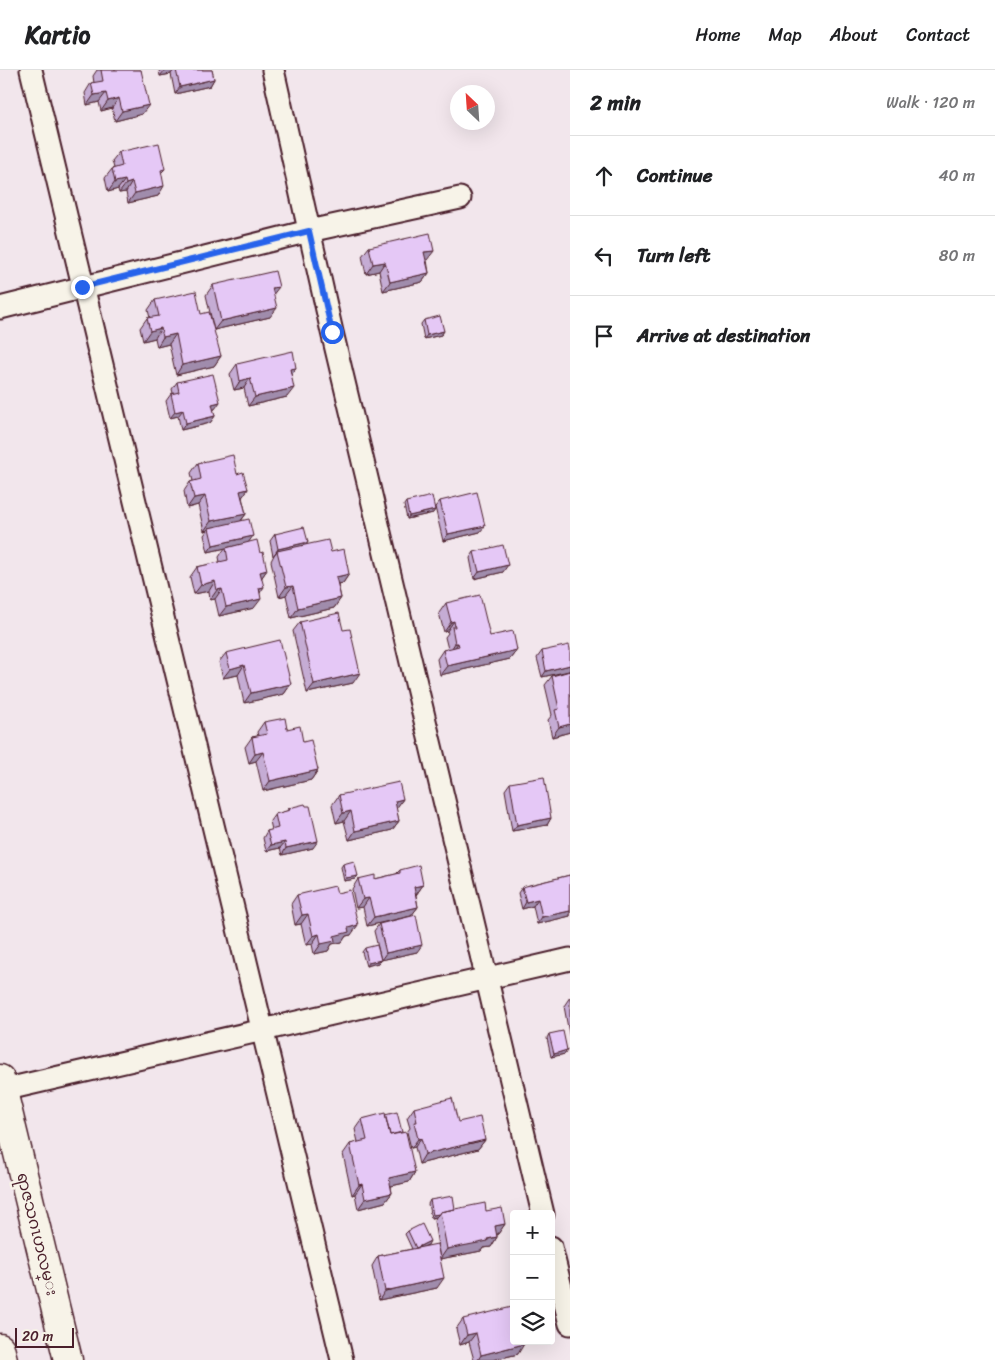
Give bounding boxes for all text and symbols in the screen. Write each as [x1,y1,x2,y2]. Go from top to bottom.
text: Kartio [25,14,90,56]
text: Home [696,19,741,51]
text: Map [769,19,802,51]
text: About [830,19,878,51]
text: Contact [906,19,970,51]
text: 2 min [590,84,641,122]
north arrow [450,85,495,130]
text: Walk · 120 m [886,88,975,117]
text: Continue [637,159,713,192]
text: 40 m [938,161,975,190]
icon: ahead [590,162,618,190]
text: Turn left [637,239,710,272]
text: 80 m [939,241,975,270]
icon: left [590,242,618,270]
route end [71,276,94,299]
text: Arrive at destination [637,319,810,352]
route start [321,321,344,344]
icon: arrive [590,322,618,350]
street label: ရာဇသဂၤဟလမ္း [8,1169,67,1299]
map controls [510,1210,555,1345]
button: + [510,1210,555,1255]
button: − [510,1255,555,1300]
button: layers [510,1300,555,1345]
text: 20 m [22,1324,53,1349]
scale bar [15,1325,74,1348]

